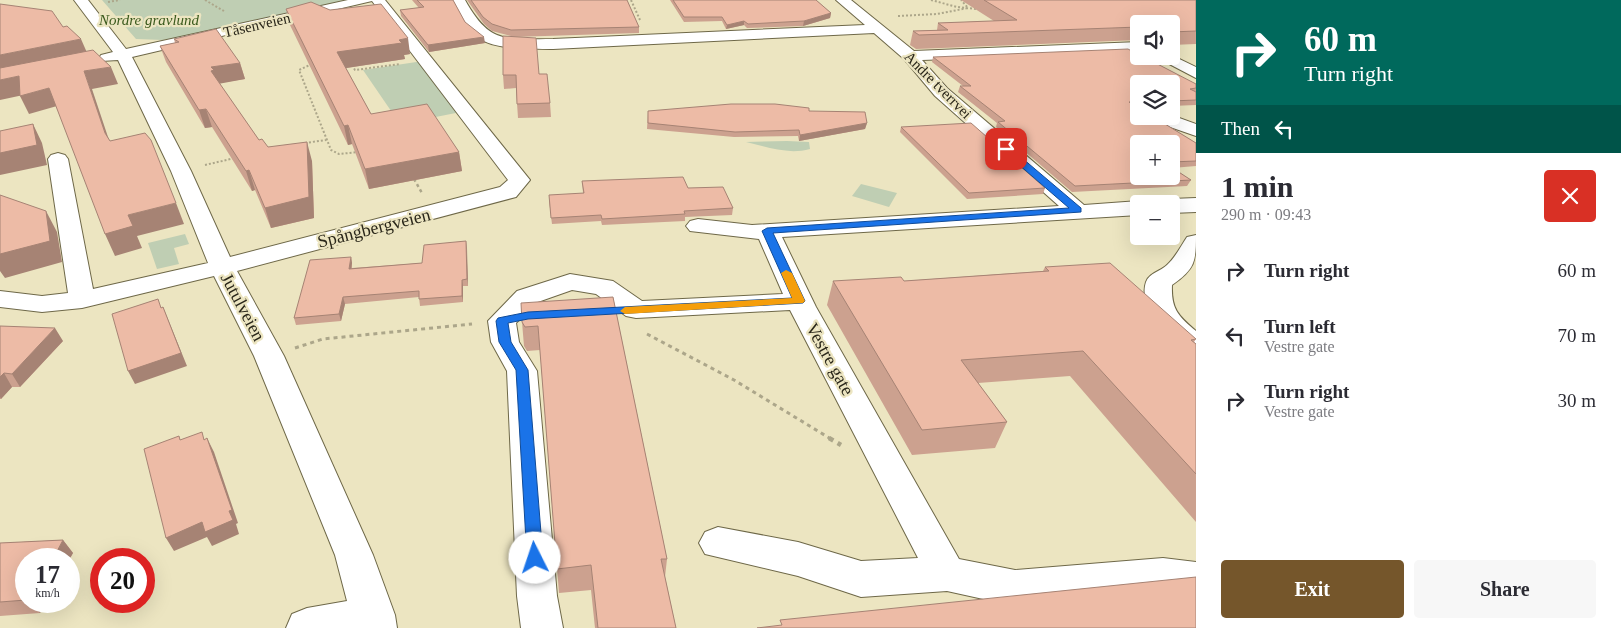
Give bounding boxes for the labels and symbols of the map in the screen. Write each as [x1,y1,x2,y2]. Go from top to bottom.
street label: Tåsenveien [222,9,293,40]
park label: Nordre gravlund [98,12,200,28]
street label: Andre tverrvei [901,48,975,122]
pin [985,128,1027,170]
street label: Spångbergveien [315,204,433,252]
street label: Jutulveien [217,270,269,344]
street label: Vestre gate [802,319,858,399]
position arrow [508,531,560,583]
speed limit sign: 20 [90,548,155,613]

